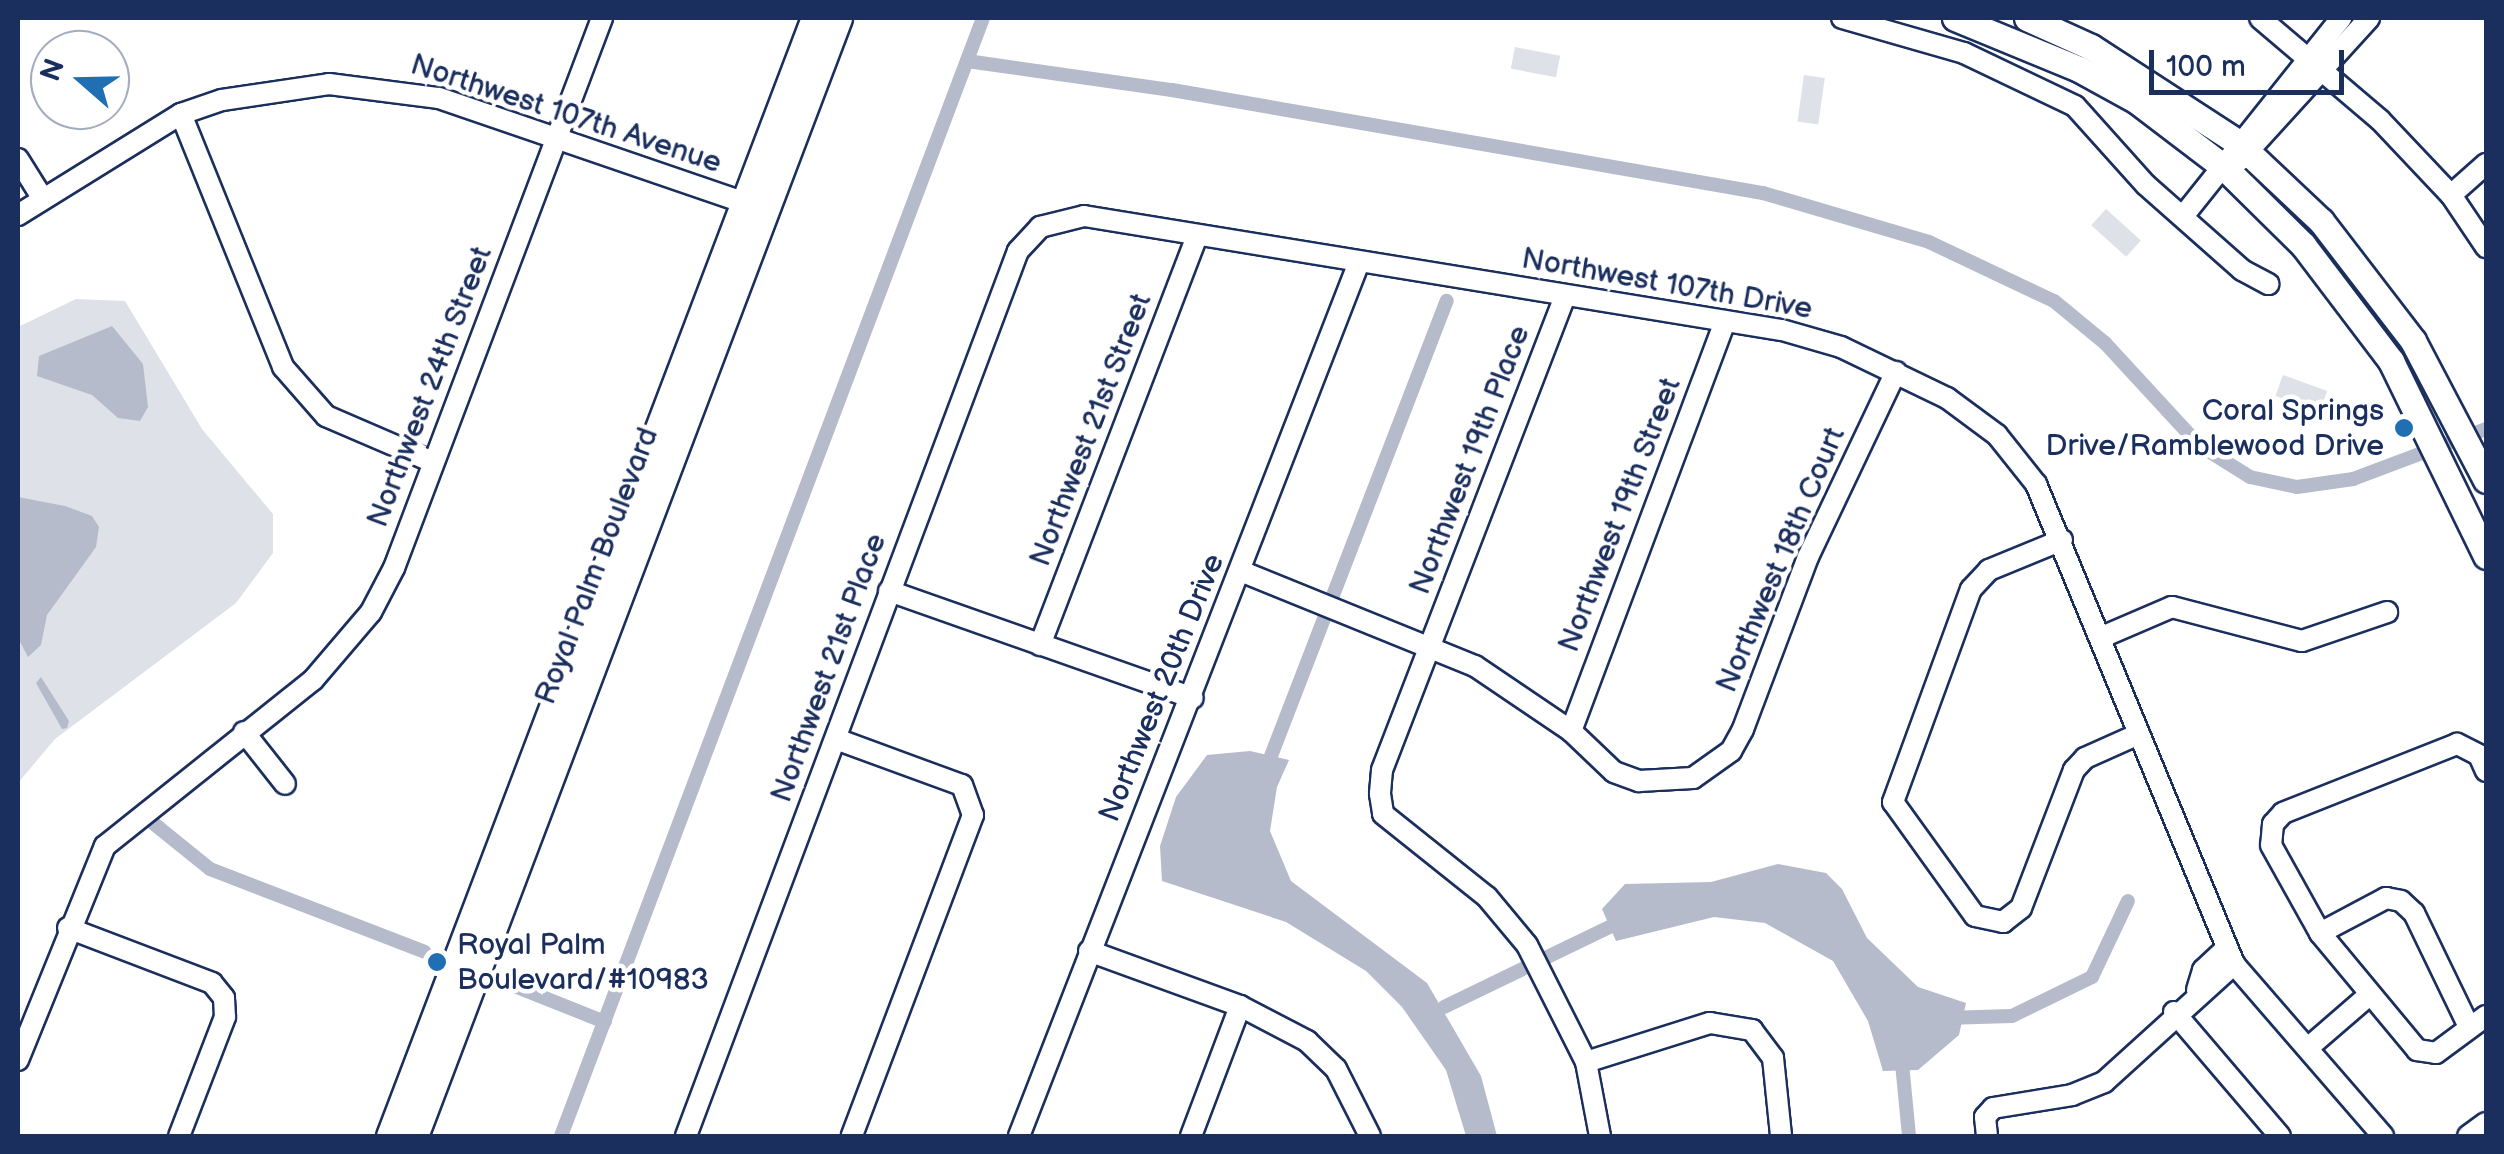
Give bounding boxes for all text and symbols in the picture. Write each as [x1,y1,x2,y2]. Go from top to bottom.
north arrow [30,30,130,130]
scale bar [2154,30,2349,92]
street label: Northwest 107th Avenue [406,47,726,181]
text: 100 m [2166,49,2246,85]
text: N [34,55,72,86]
street label: Northwest 24th Street [360,241,500,533]
street label: Northwest 107th Drive [1519,241,1815,327]
street label: Northwest 21st Street [1022,288,1160,572]
street label: Northwest 19th Place [1402,320,1538,600]
street label: Northwest 19th Street [1551,373,1689,657]
place label: Coral Springs Drive/Ramblewood Drive [2046,393,2384,464]
marker: Coral Springs Drive/Ramblewood Drive [2393,417,2415,439]
street label: Northwest 18th Court [1709,422,1853,698]
street label: Royal Palm Boulevard [528,423,666,709]
street label: Northwest 21st Place [764,529,894,807]
street label: Northwest 20th Drive [1092,549,1232,827]
place label: Royal Palm Boulevard/#10983 [457,927,709,998]
marker: Royal Palm Boulevard/#10983 [426,951,448,973]

